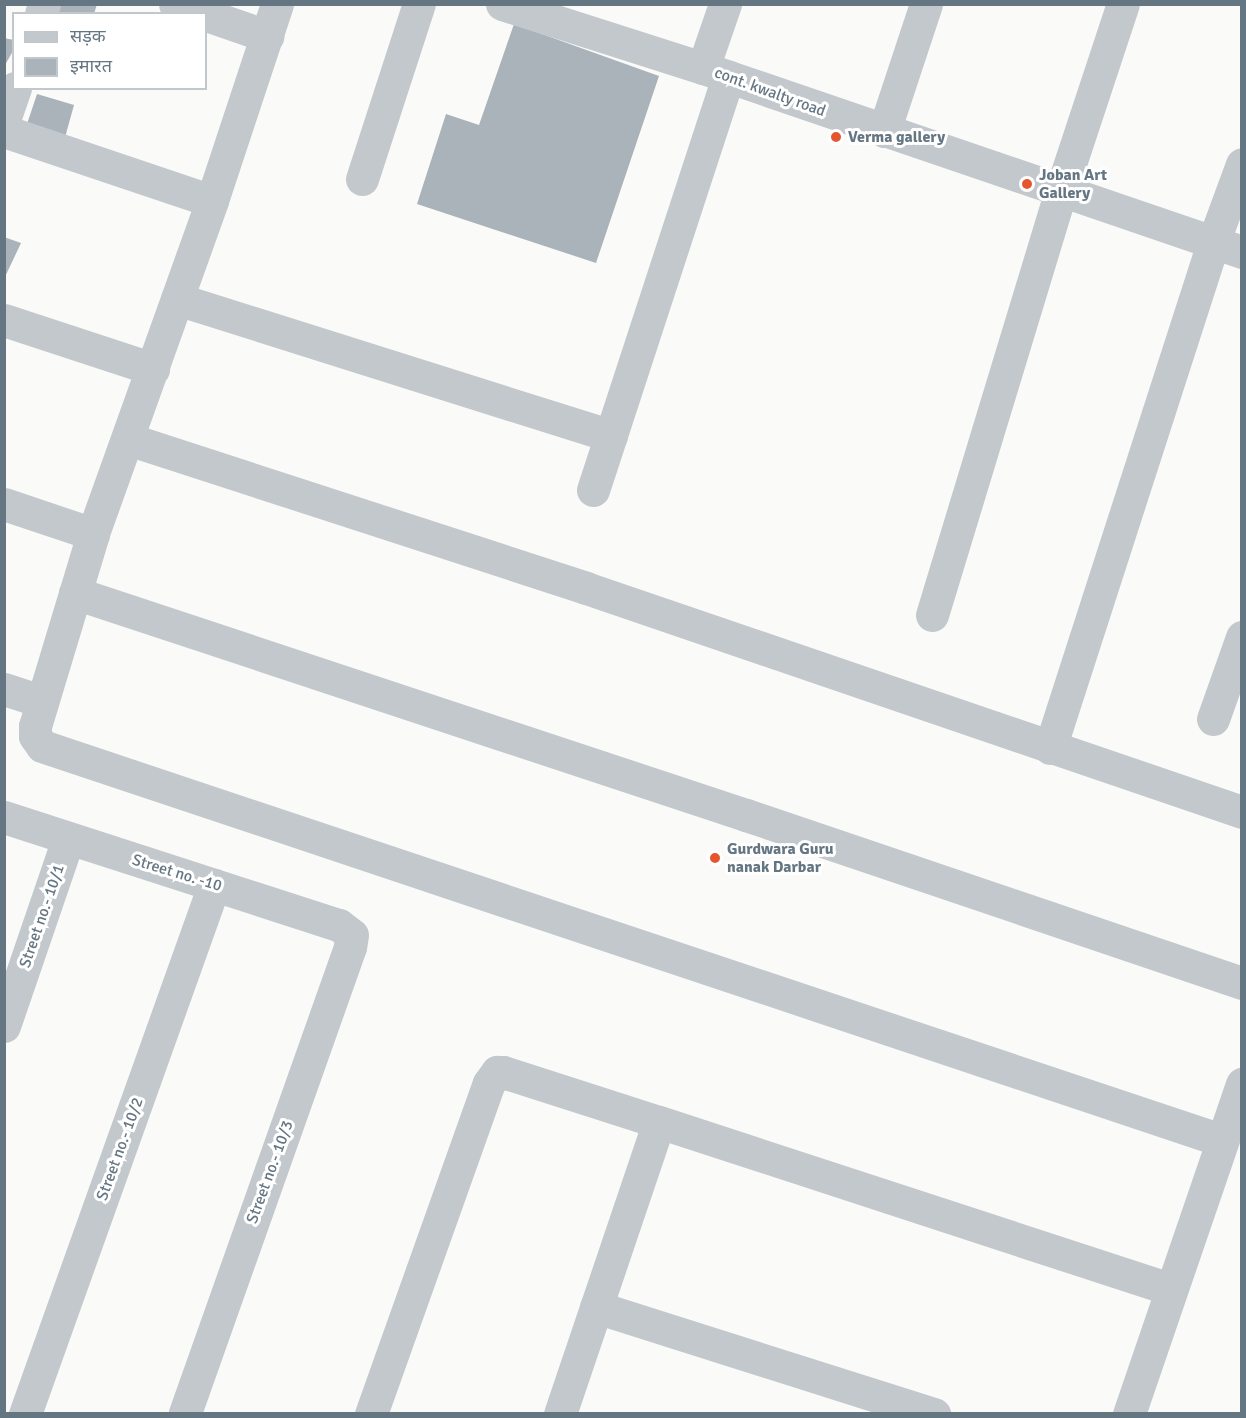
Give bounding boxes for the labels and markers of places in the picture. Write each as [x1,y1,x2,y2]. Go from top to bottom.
place label: Verma gallery [848,127,945,147]
marker: Verma gallery [829,130,843,144]
place label: Joban Art Gallery [1039,165,1107,203]
marker: Joban Art Gallery [1020,177,1034,191]
place label: Gurdwara Guru nanak Darbar [727,839,834,877]
marker: Gurdwara Guru nanak Darbar [708,851,722,865]

